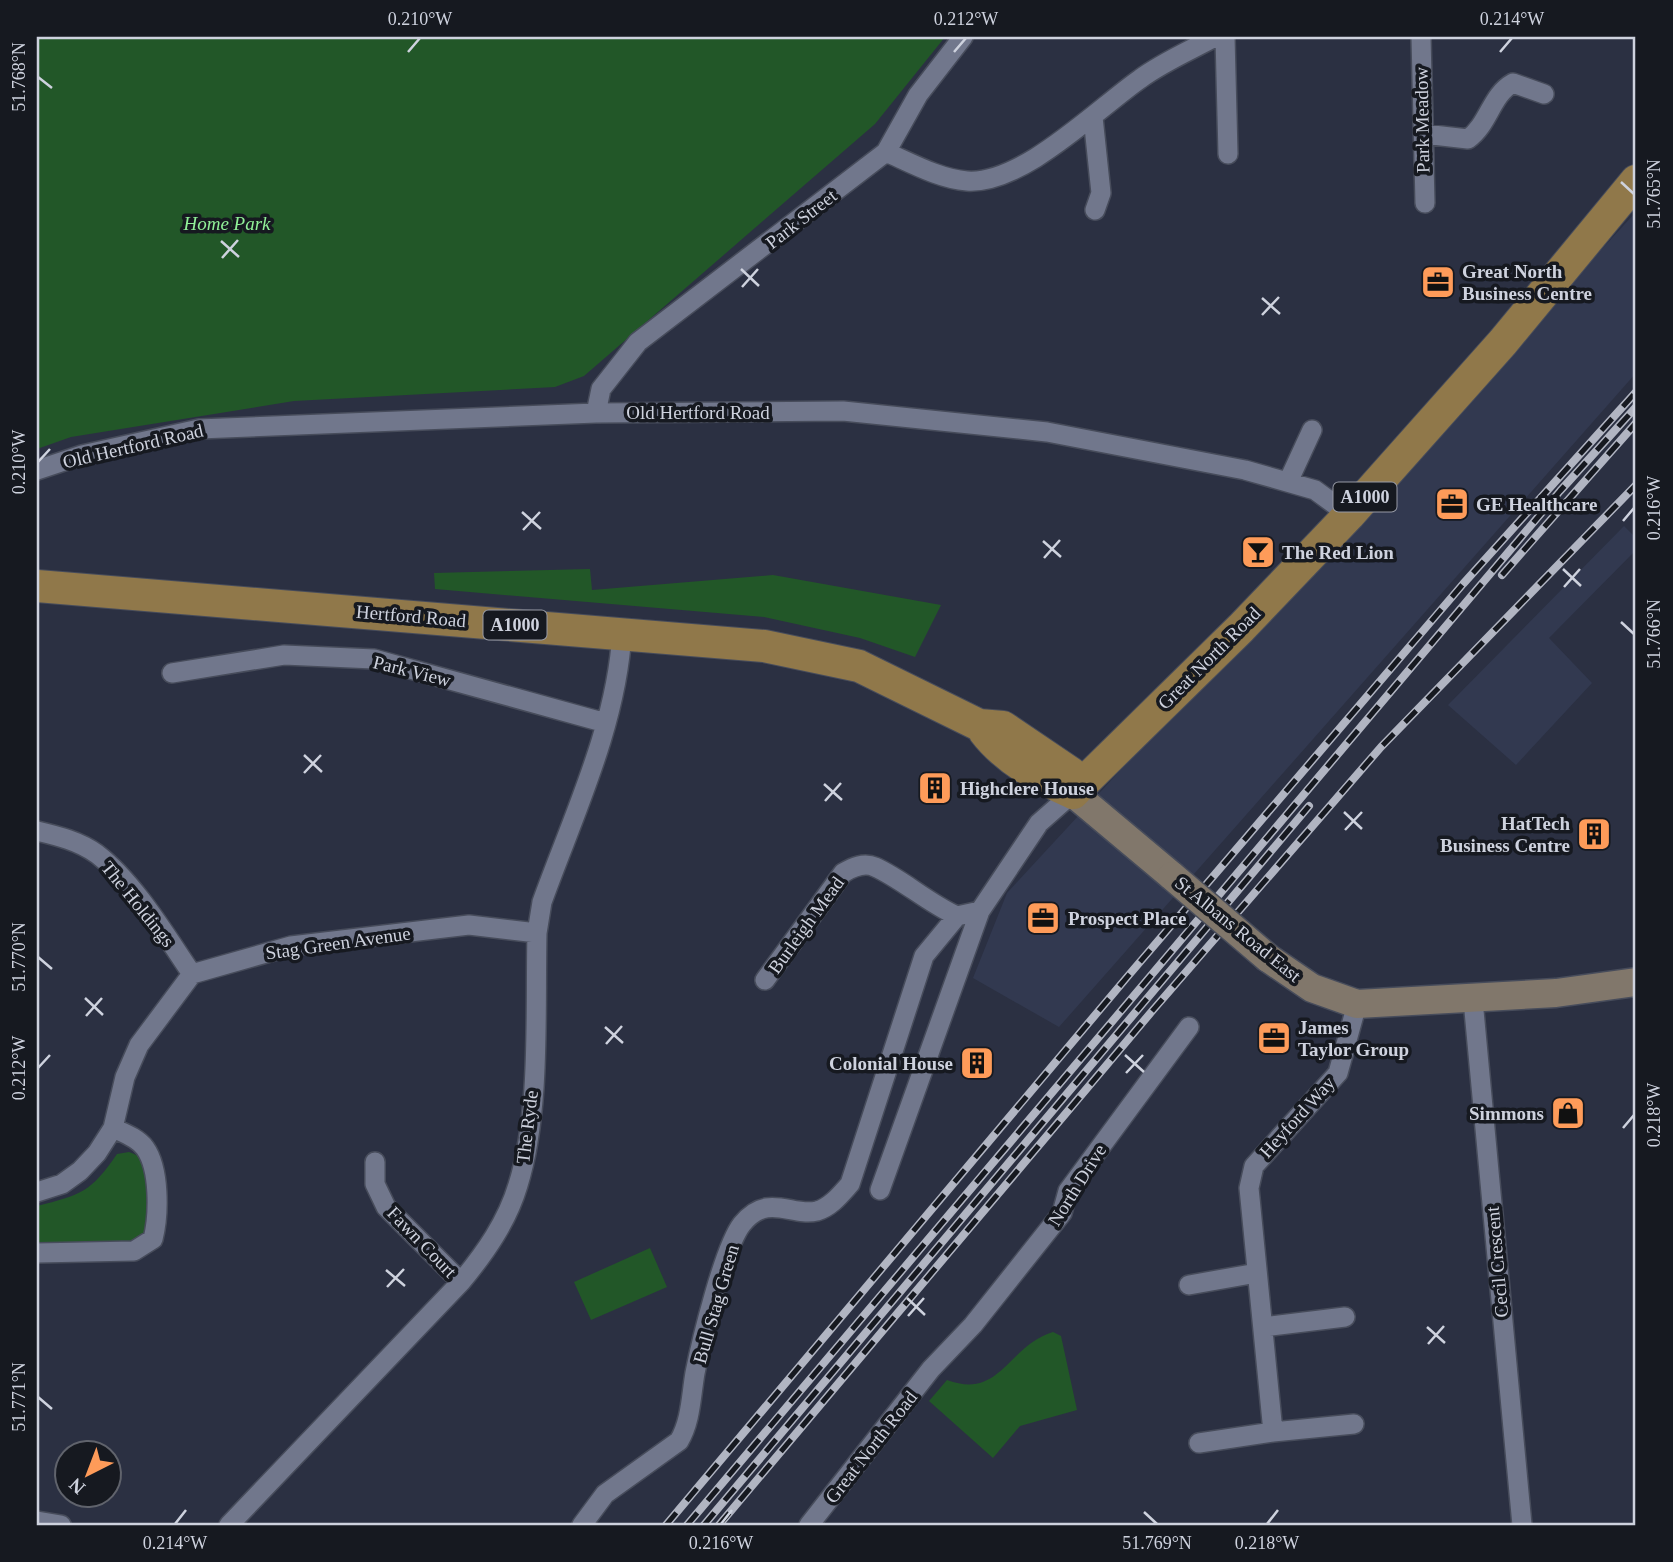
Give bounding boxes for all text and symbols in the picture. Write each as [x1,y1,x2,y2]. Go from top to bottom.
text: 0.210°W [388,9,452,29]
text: 0.212°W [934,9,998,29]
text: 0.214°W [1480,9,1544,29]
text: 51.768°N [9,42,29,112]
street label: Park Meadow [1411,67,1433,173]
text: 51.765°N [1644,159,1664,229]
street label: Park Street [761,184,841,253]
park label: Home Park [182,213,271,234]
place label: Great North Business Centre [1462,261,1592,304]
office icon: Great North Business Centre [1419,263,1457,301]
street label: Old Hertford Road [626,402,770,423]
street label: Old Hertford Road [61,420,206,472]
text: 0.210°W [9,430,29,494]
text: 0.216°W [1644,476,1664,540]
road number: A1000 [1334,482,1396,512]
office icon: GE Healthcare [1433,485,1471,523]
place label: GE Healthcare [1476,494,1598,515]
bar icon: The Red Lion [1239,533,1277,571]
place label: The Red Lion [1282,542,1394,563]
text: 51.766°N [1644,599,1664,669]
street label: Hertford Road [355,601,467,631]
street label: Great North Road [1153,602,1265,714]
road number: A1000 [484,610,546,640]
street label: Park View [371,651,453,691]
building icon: Highclere House [916,769,954,807]
place label: Highclere House [960,778,1094,799]
place label: HatTech Business Centre [1440,813,1570,856]
building icon: HatTech Business Centre [1575,815,1613,853]
street label: The Holdings [97,857,179,951]
street label: Burleigh Mead [764,872,848,977]
street label: St Albans Road East [1171,872,1306,987]
office icon: Prospect Place [1024,899,1062,937]
place label: Prospect Place [1068,908,1186,929]
text: 51.770°N [9,922,29,992]
street label: Stag Green Avenue [264,922,412,964]
place label: James Taylor Group [1298,1017,1409,1060]
office icon: James Taylor Group [1255,1019,1293,1057]
text: 0.212°W [9,1036,29,1100]
building icon: Colonial House [958,1044,996,1082]
place label: Colonial House [829,1053,953,1074]
street label: Heyford Way [1255,1072,1339,1162]
text: 0.218°W [1644,1083,1664,1147]
street label: The Ryde [512,1089,542,1165]
shop icon: Simmons [1549,1094,1587,1132]
place label: Simmons [1469,1103,1544,1124]
street label: North Drive [1044,1140,1110,1230]
street label: Fawn Court [383,1202,461,1282]
street label: Cecil Crescent [1482,1205,1512,1318]
street label: Bull Stag Green [689,1242,743,1366]
text: 51.771°N [9,1362,29,1432]
street label: Great North Road [821,1387,921,1507]
north arrow [52,1440,122,1510]
text: N [65,1474,89,1499]
text: 0.214°W [143,1533,207,1553]
text: 0.216°W [689,1533,753,1553]
text: 51.769°N [1122,1533,1192,1553]
text: 0.218°W [1235,1533,1299,1553]

